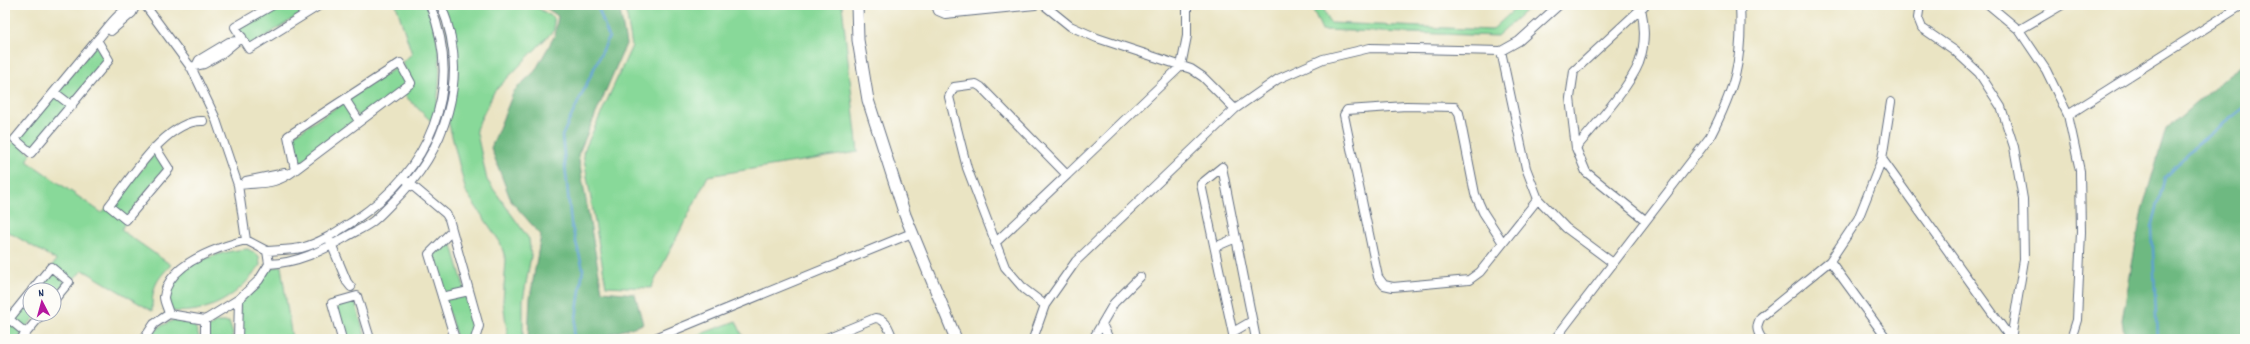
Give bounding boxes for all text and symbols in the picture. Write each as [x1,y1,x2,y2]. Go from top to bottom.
north arrow [22,282,62,322]
text: N [38,286,45,302]

